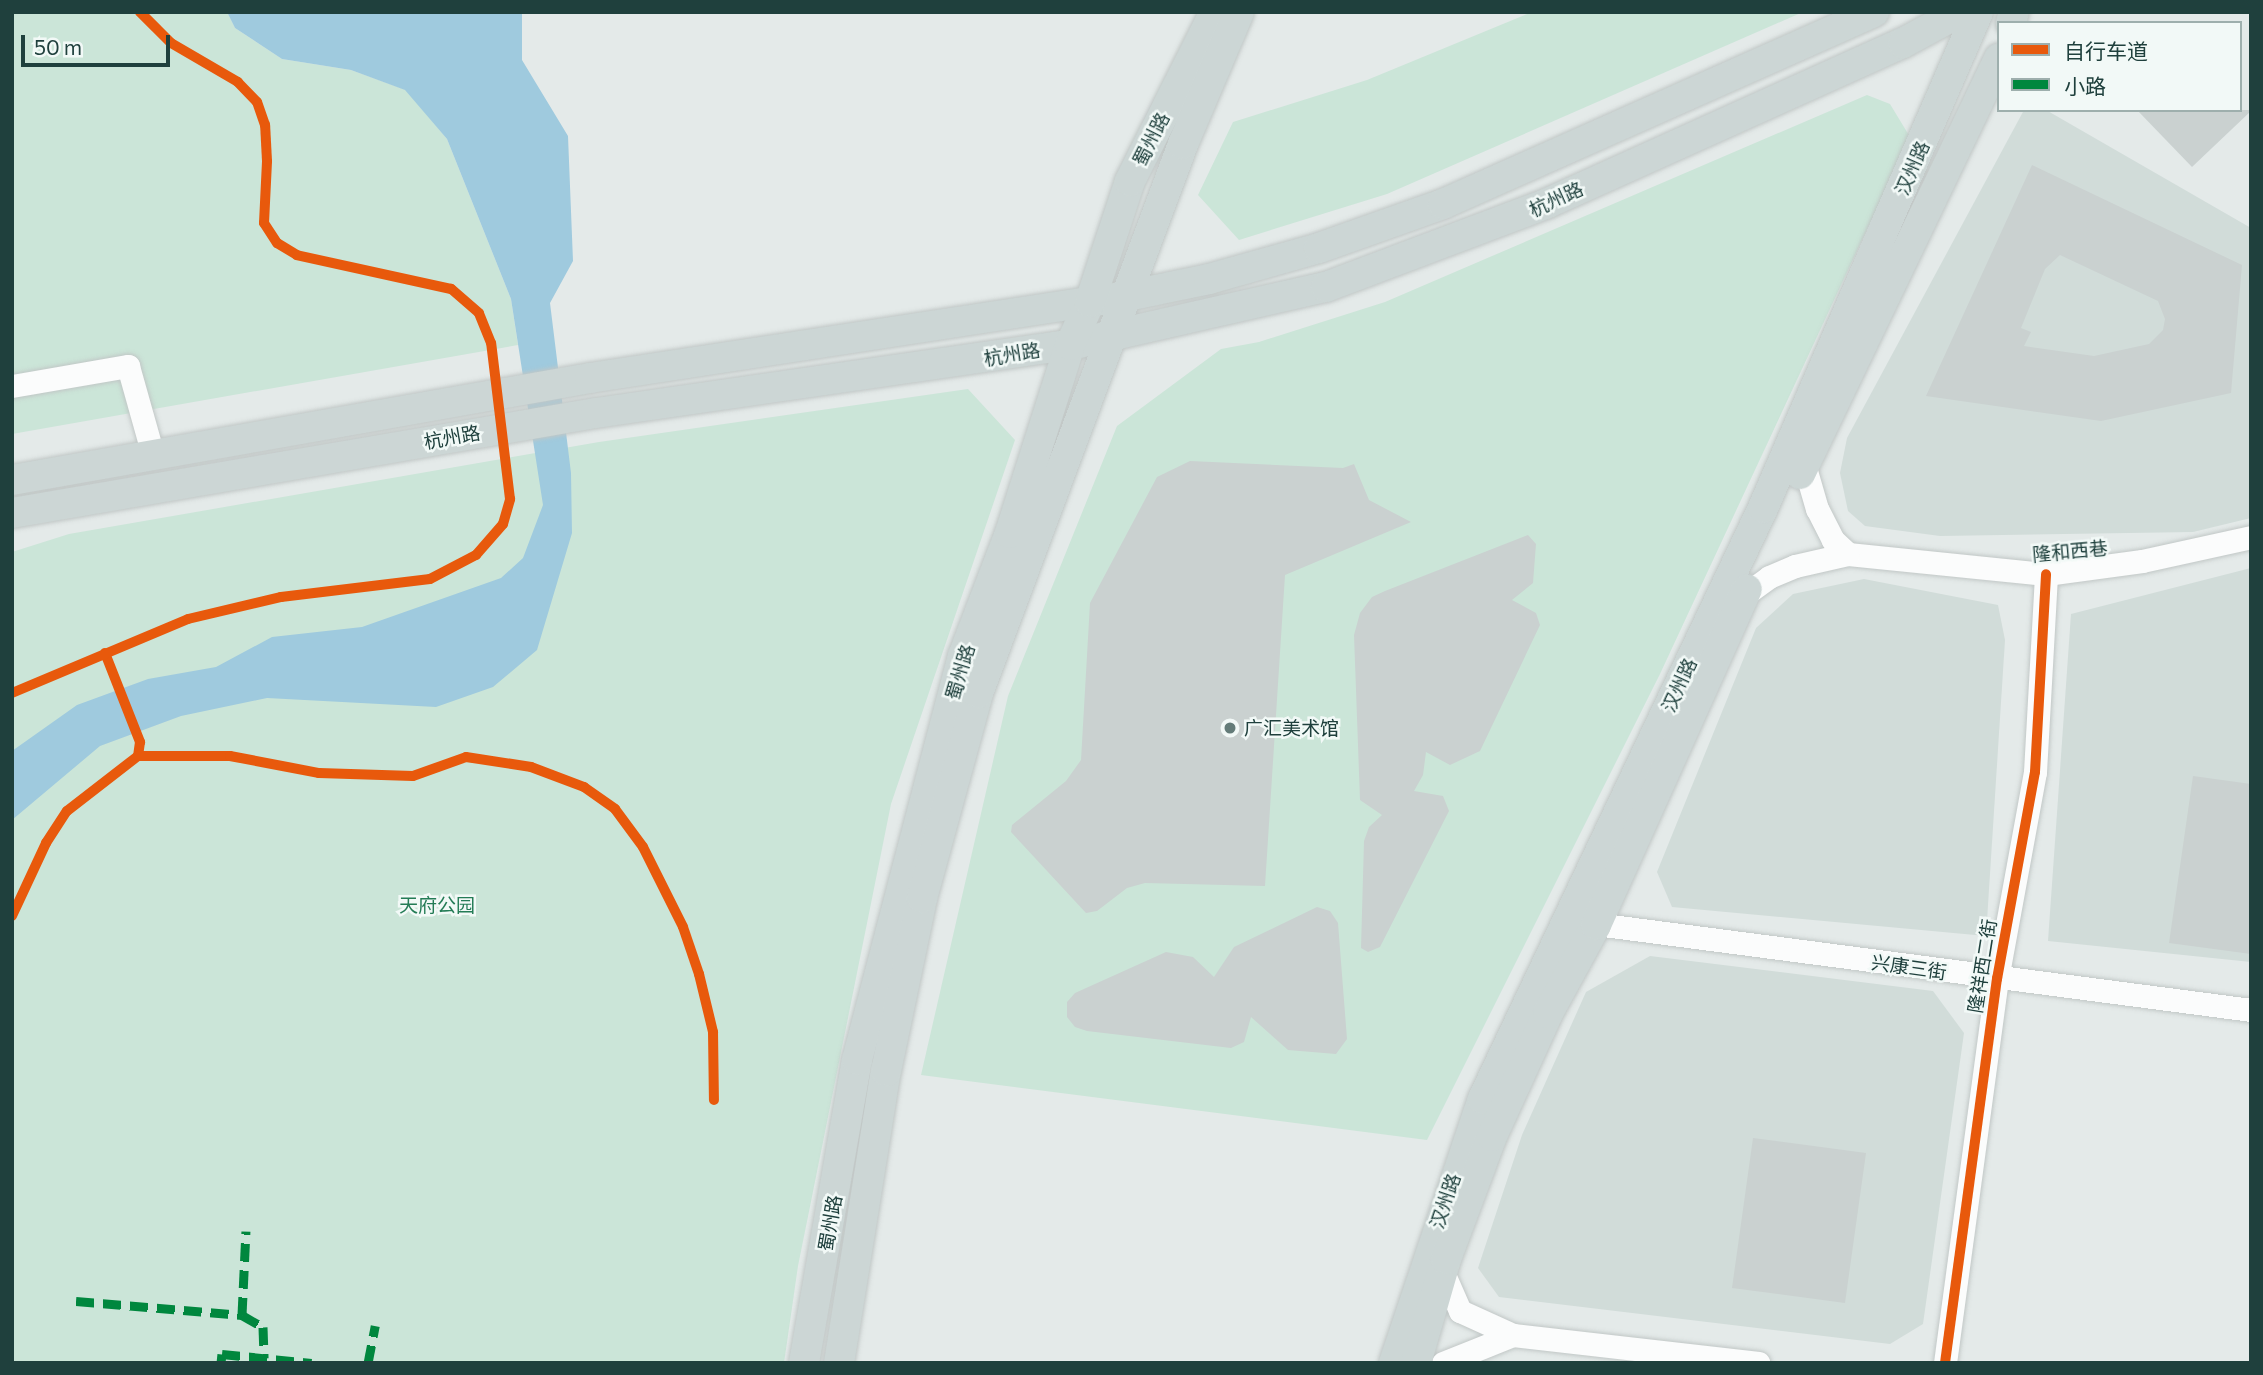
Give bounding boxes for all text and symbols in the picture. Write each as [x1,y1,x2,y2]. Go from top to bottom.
scale bar [24,21,173,65]
legend [1997,21,2242,112]
text: 50 m [34,34,82,59]
text: 自行车道 [2064,38,2148,63]
text: 小路 [2064,73,2106,98]
street label: 蜀州路 [1128,108,1174,170]
street label: 汉州路 [1890,137,1934,199]
street label: 杭州路 [1525,177,1587,221]
street label: 杭州路 [982,338,1042,370]
street label: 杭州路 [422,421,482,453]
street label: 隆和西巷 [2031,536,2109,566]
street label: 蜀州路 [941,641,979,703]
street label: 汉州路 [1657,654,1701,716]
place label: 广汇美术馆 [1244,717,1339,739]
marker: 广汇美术馆 [1222,720,1238,736]
park label: 天府公园 [399,894,475,916]
street label: 隆祥西二街 [1963,917,2001,1015]
street label: 兴康三街 [1870,950,1948,984]
street label: 汉州路 [1425,1170,1465,1232]
street label: 蜀州路 [814,1193,846,1253]

